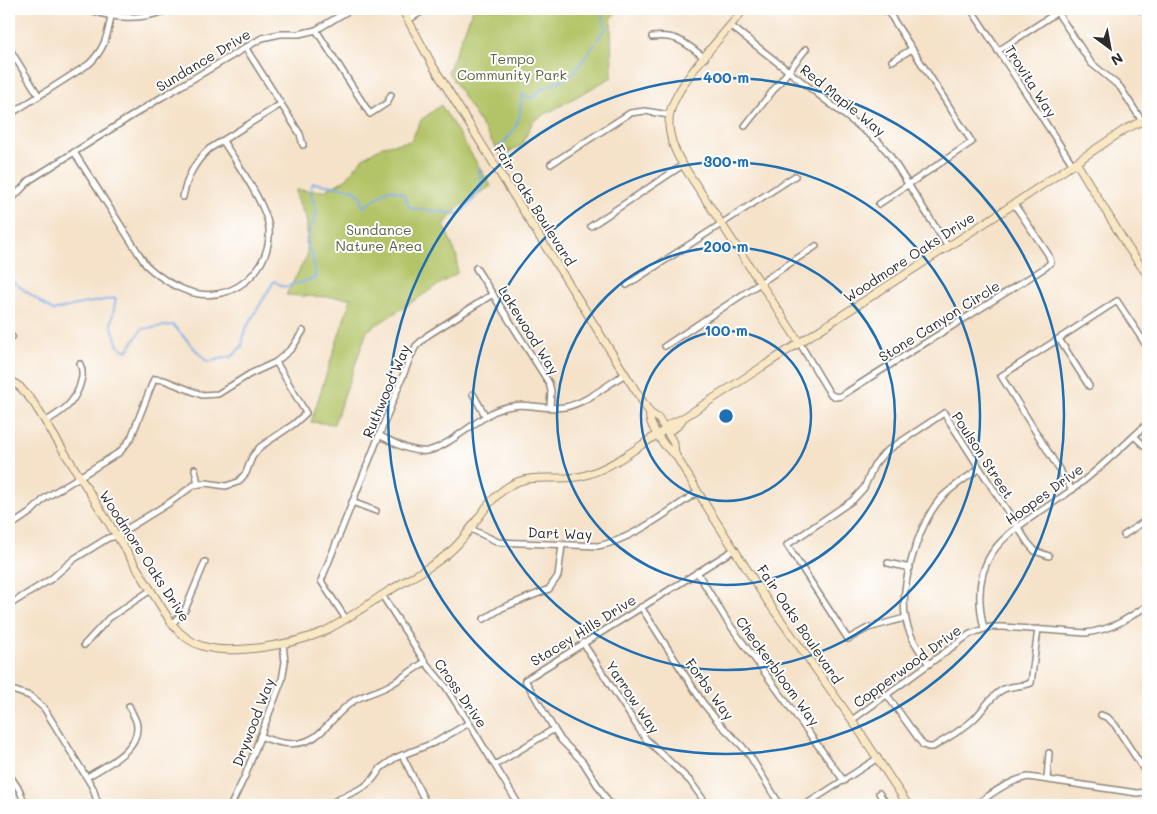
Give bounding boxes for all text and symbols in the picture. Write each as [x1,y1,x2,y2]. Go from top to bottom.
north arrow [1084,22,1134,72]
street label: Sundance Drive [152,24,254,96]
street label: Trovita Way [1001,41,1061,121]
park label: Tempo Community Park [457,49,567,84]
text: N [1108,49,1127,70]
street label: Red Maple Way [796,60,890,140]
text: 400 m [703,67,749,87]
street label: Fair Oaks Boulevard [490,141,580,269]
text: 300 m [703,151,749,171]
street label: Woodmore Oaks Drive [840,207,978,307]
park label: Sundance Nature Area [335,220,423,255]
text: 200 m [704,236,749,256]
street label: Stone Canyon Circle [875,276,1003,366]
street label: Lakewood Way [494,282,564,378]
text: 100 m [704,320,748,340]
street label: Ruthwood Way [358,341,414,441]
centre of rings [717,407,735,425]
street label: Poulson Street [948,408,1018,502]
street label: Hoopes Drive [1001,459,1087,529]
street label: Woodmore Oaks Drive [95,487,195,625]
street label: Dart Way [528,522,592,544]
street label: Fair Oaks Boulevard [753,561,847,687]
street label: Stacey Hills Drive [527,590,639,670]
street label: Checkerbloom Way [732,612,824,730]
street label: Copperwood Drive [849,620,965,712]
street label: Forbs Way [681,654,739,724]
street label: Cross Drive [430,655,492,731]
street label: Yarrow Way [602,657,664,737]
street label: Drywood Way [227,675,279,769]

